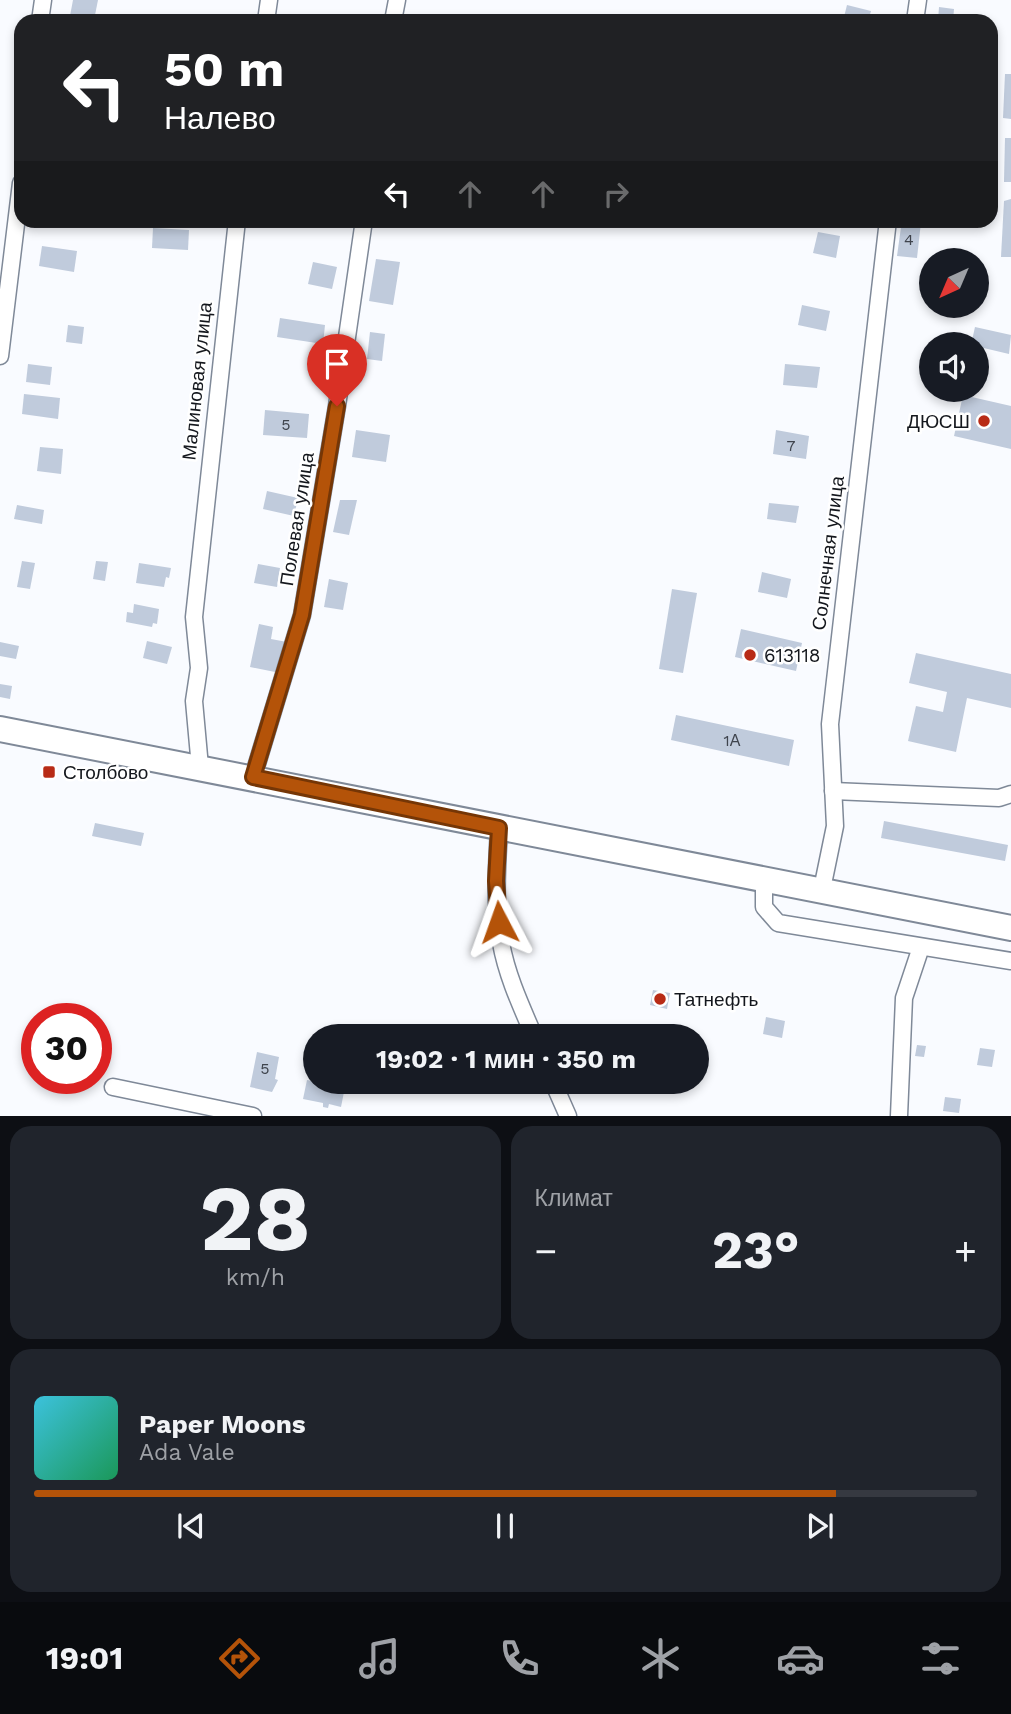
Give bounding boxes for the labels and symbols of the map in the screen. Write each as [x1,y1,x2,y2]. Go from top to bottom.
house number: 4 [904,230,914,249]
north arrow [919,248,989,318]
street label: Малиновая улица [177,300,217,461]
pin [307,334,367,406]
place label: ДЮСШ [907,410,970,433]
marker: ДЮСШ [976,413,992,429]
house number: 5 [281,415,291,434]
house number: 7 [787,436,796,455]
street label: Полевая улица [275,450,319,587]
street label: Солнечная улица [807,474,849,631]
place label: 613118 [764,644,821,667]
marker: 613118 [742,647,758,663]
house number: 1А [724,731,741,750]
place label: Столбово [63,761,148,784]
marker: Столбово [41,764,57,780]
position arrow [462,885,536,959]
place label: Татнефть [674,988,759,1011]
marker: Татнефть [652,991,668,1007]
speed limit sign: 30 [21,1003,112,1094]
house number: 5 [260,1059,270,1078]

